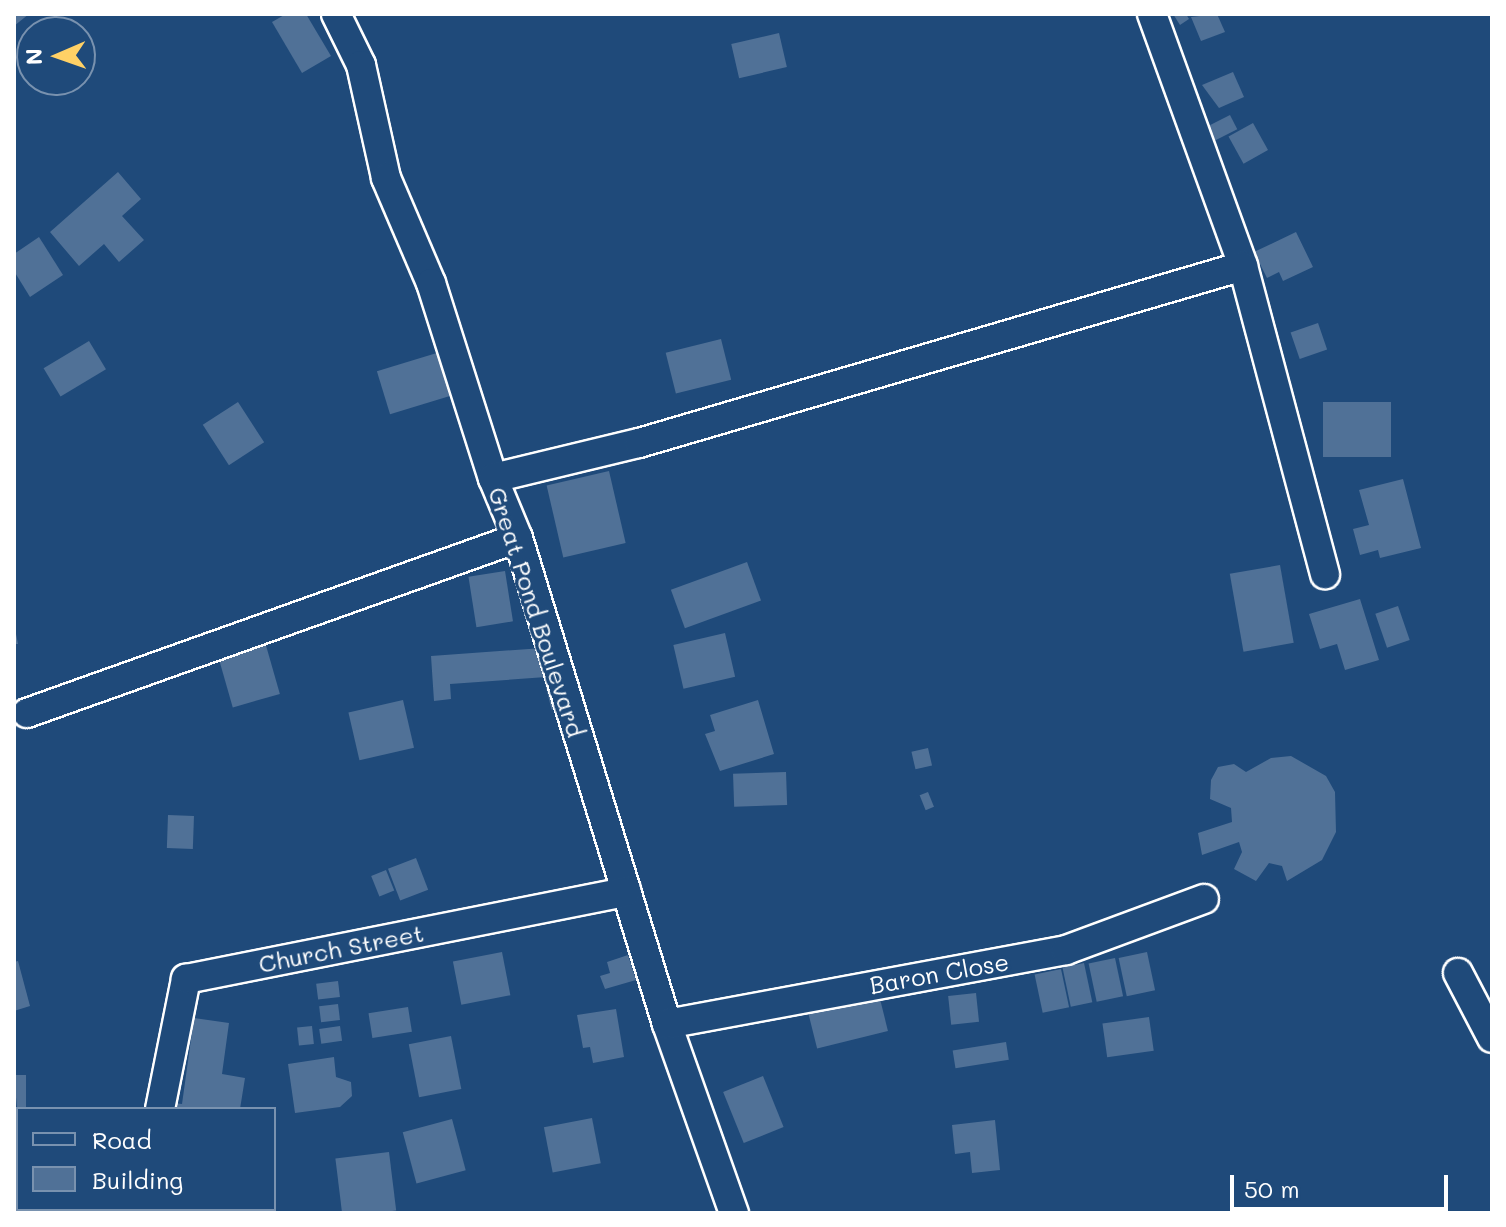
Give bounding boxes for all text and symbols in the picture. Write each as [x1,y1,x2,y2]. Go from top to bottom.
north arrow [16,16,96,96]
text: N [19,48,48,66]
street label: Great Pond Boulevard [483,483,591,741]
street label: Church Street [256,918,426,978]
street label: Baron Close [867,947,1011,999]
legend [16,1107,276,1211]
text: Road [92,1124,152,1155]
scale bar [1234,1159,1452,1209]
text: Building [92,1164,183,1195]
text: 50 m [1244,1173,1300,1204]

